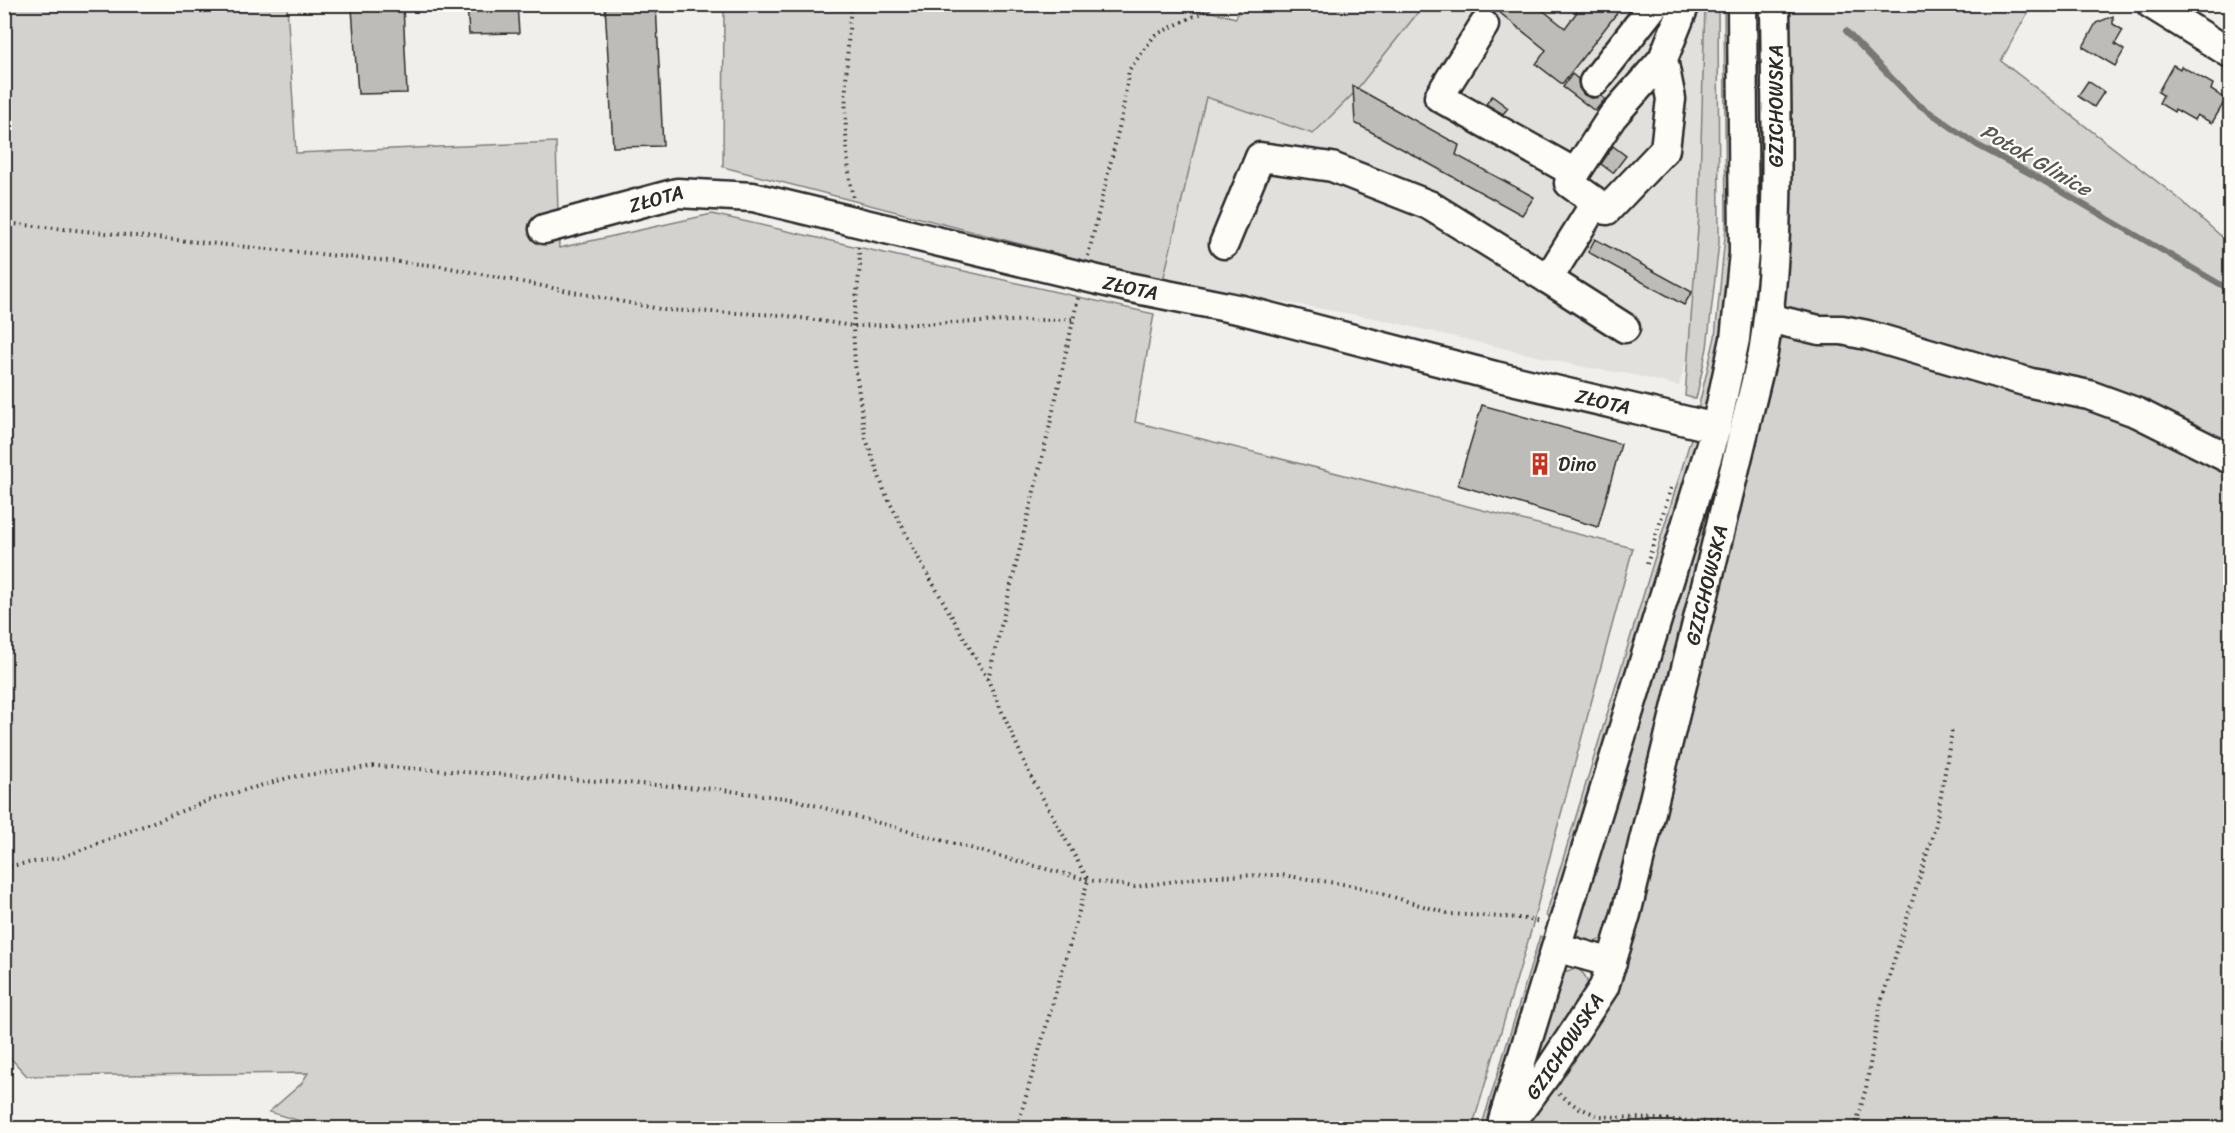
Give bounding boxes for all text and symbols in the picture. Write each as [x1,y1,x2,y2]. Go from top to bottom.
street label: GZICHOWSKA [1759,45,1794,167]
water label: Potok Glinice [1973,113,2101,208]
street label: ZŁOTA [625,175,687,223]
street label: ZŁOTA [1099,265,1161,311]
street label: ZŁOTA [1572,378,1634,425]
place label: Dino [1558,447,1596,482]
building icon: Dino [1527,451,1553,477]
street label: GZICHOWSKA [1675,522,1738,649]
street label: GZICHOWSKA [1516,986,1614,1107]

